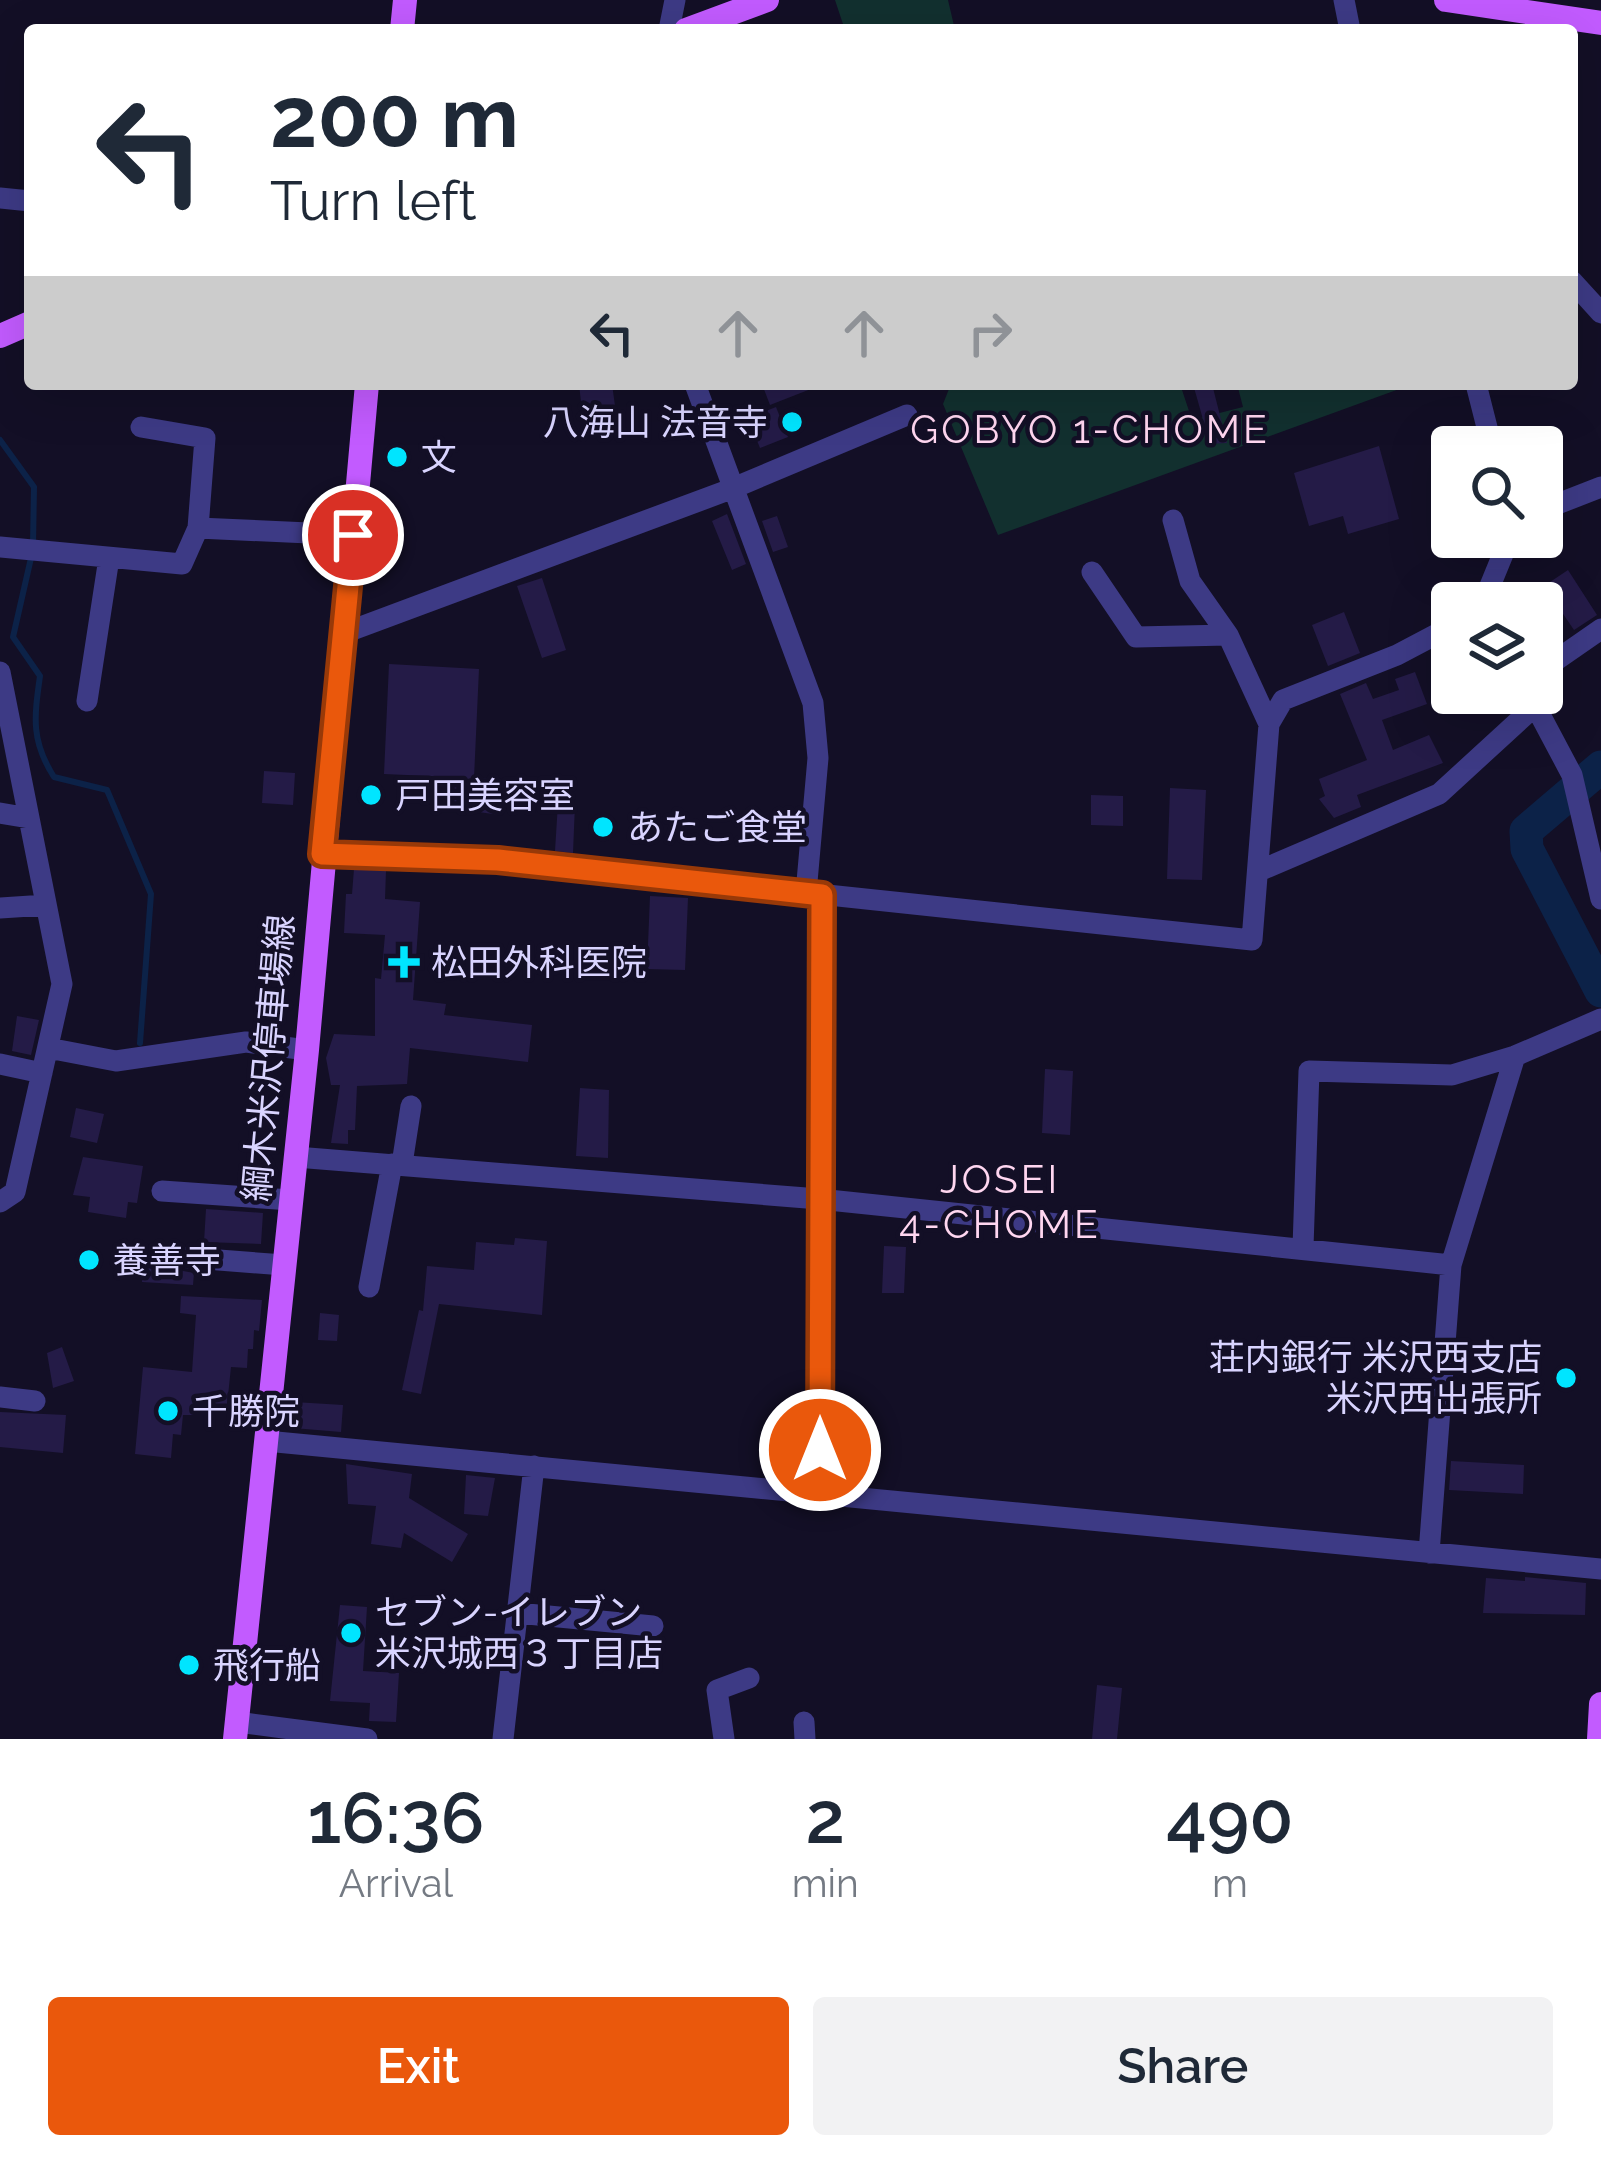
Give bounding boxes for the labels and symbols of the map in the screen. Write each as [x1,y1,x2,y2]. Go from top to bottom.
place label: 八海山 法音寺 [543,401,768,443]
district label: GOBYO 1-CHOME [910,406,1270,452]
marker: 八海山 法音寺 [779,409,805,435]
place label: 文 [421,436,457,478]
marker: 文 [384,444,410,470]
pin [302,484,404,586]
place label: 戸田美容室 [395,774,575,816]
marker: 戸田美容室 [358,782,384,808]
place label: あたご食堂 [627,806,807,848]
marker: あたご食堂 [590,814,616,840]
street label: 綱木米沢停車場線 [235,913,301,1203]
place label: 松田外科医院 [431,941,647,983]
marker: 松田外科医院 [388,946,420,978]
district label: JOSEI 4-CHOME [899,1156,1101,1247]
place label: 養善寺 [113,1239,221,1281]
marker: 養善寺 [76,1247,102,1273]
place label: 荘内銀行 米沢西支店 米沢西出張所 [1209,1336,1542,1419]
marker: 荘内銀行 米沢西支店 米沢西出張所 [1553,1365,1579,1391]
position arrow [757,1387,883,1513]
place label: 千勝院 [192,1390,300,1432]
marker: 千勝院 [155,1398,181,1424]
place label: セブン-イレブン 米沢城西３丁目店 [375,1591,663,1674]
marker: セブン-イレブン 米沢城西３丁目店 [338,1620,364,1646]
place label: 飛行船 [213,1644,321,1686]
marker: 飛行船 [176,1652,202,1678]

